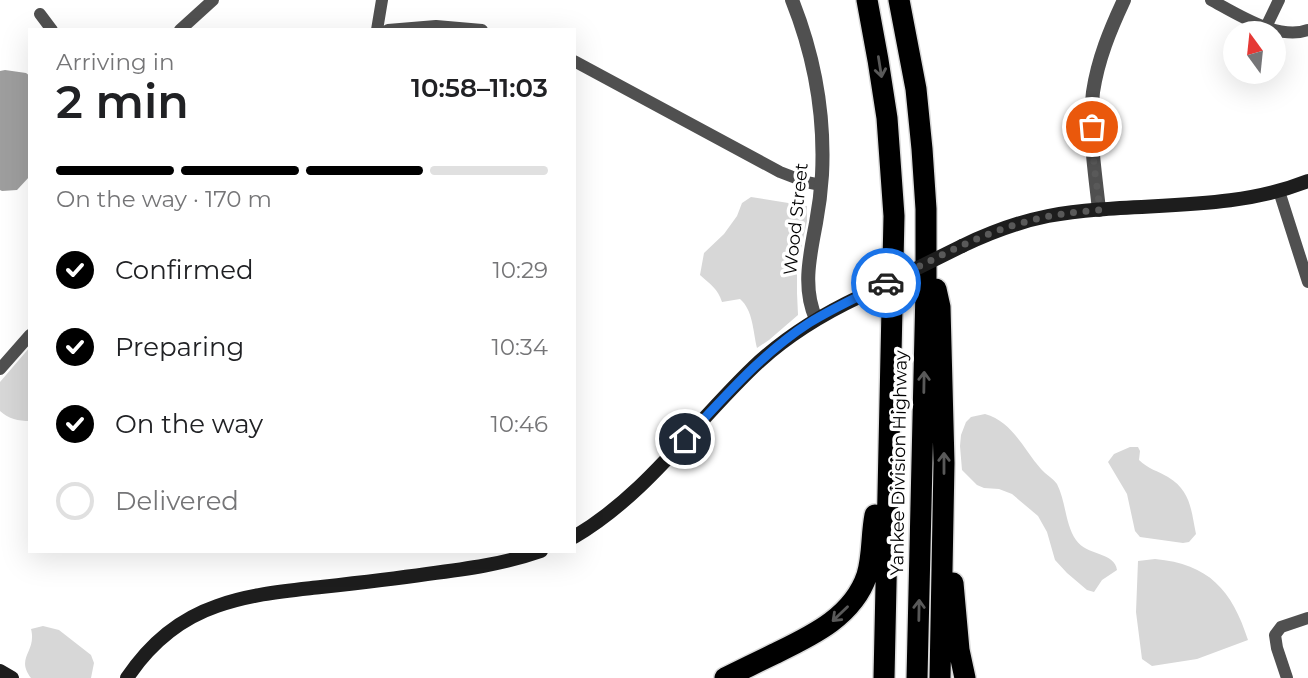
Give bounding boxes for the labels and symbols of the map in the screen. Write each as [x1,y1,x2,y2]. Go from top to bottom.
north arrow [1223,21,1286,84]
one-way arrow [873,55,886,78]
pin [1062,97,1122,157]
street label: Wood Street [779,162,813,276]
courier [851,248,921,318]
street label: Yankee Division Highway [886,350,912,576]
one-way arrow [917,371,931,394]
pin [655,409,715,469]
one-way arrow [937,452,951,475]
one-way arrow [912,599,925,622]
one-way arrow [832,605,849,622]

